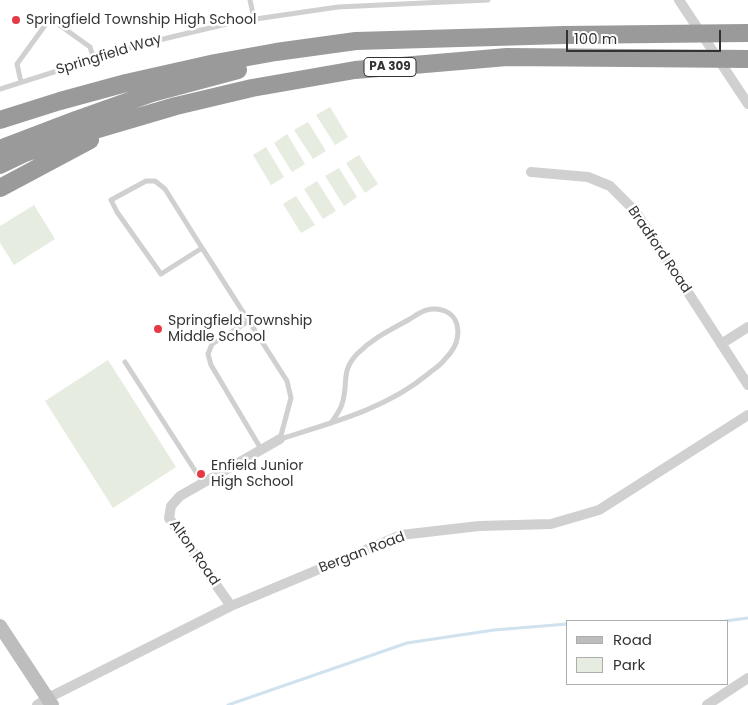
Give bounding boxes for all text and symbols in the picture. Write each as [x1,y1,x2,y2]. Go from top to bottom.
place label: Springfield Township High School [26,12,256,28]
marker: Springfield Township High School [10,14,22,26]
scale bar [568,20,723,52]
text: 100 m [574,28,617,49]
street label: Springfield Way [54,31,164,79]
road number: PA 309 [364,58,416,76]
street label: Bradford Road [624,203,694,297]
place label: Springfield Township Middle School [168,313,312,346]
marker: Springfield Township Middle School [152,323,164,335]
place label: Enfield Junior High School [211,458,303,491]
marker: Enfield Junior High School [195,468,207,480]
street label: Alton Road [165,517,223,589]
street label: Bergan Road [317,529,407,577]
legend [566,620,728,685]
text: Road [613,629,652,650]
text: Park [613,654,645,675]

